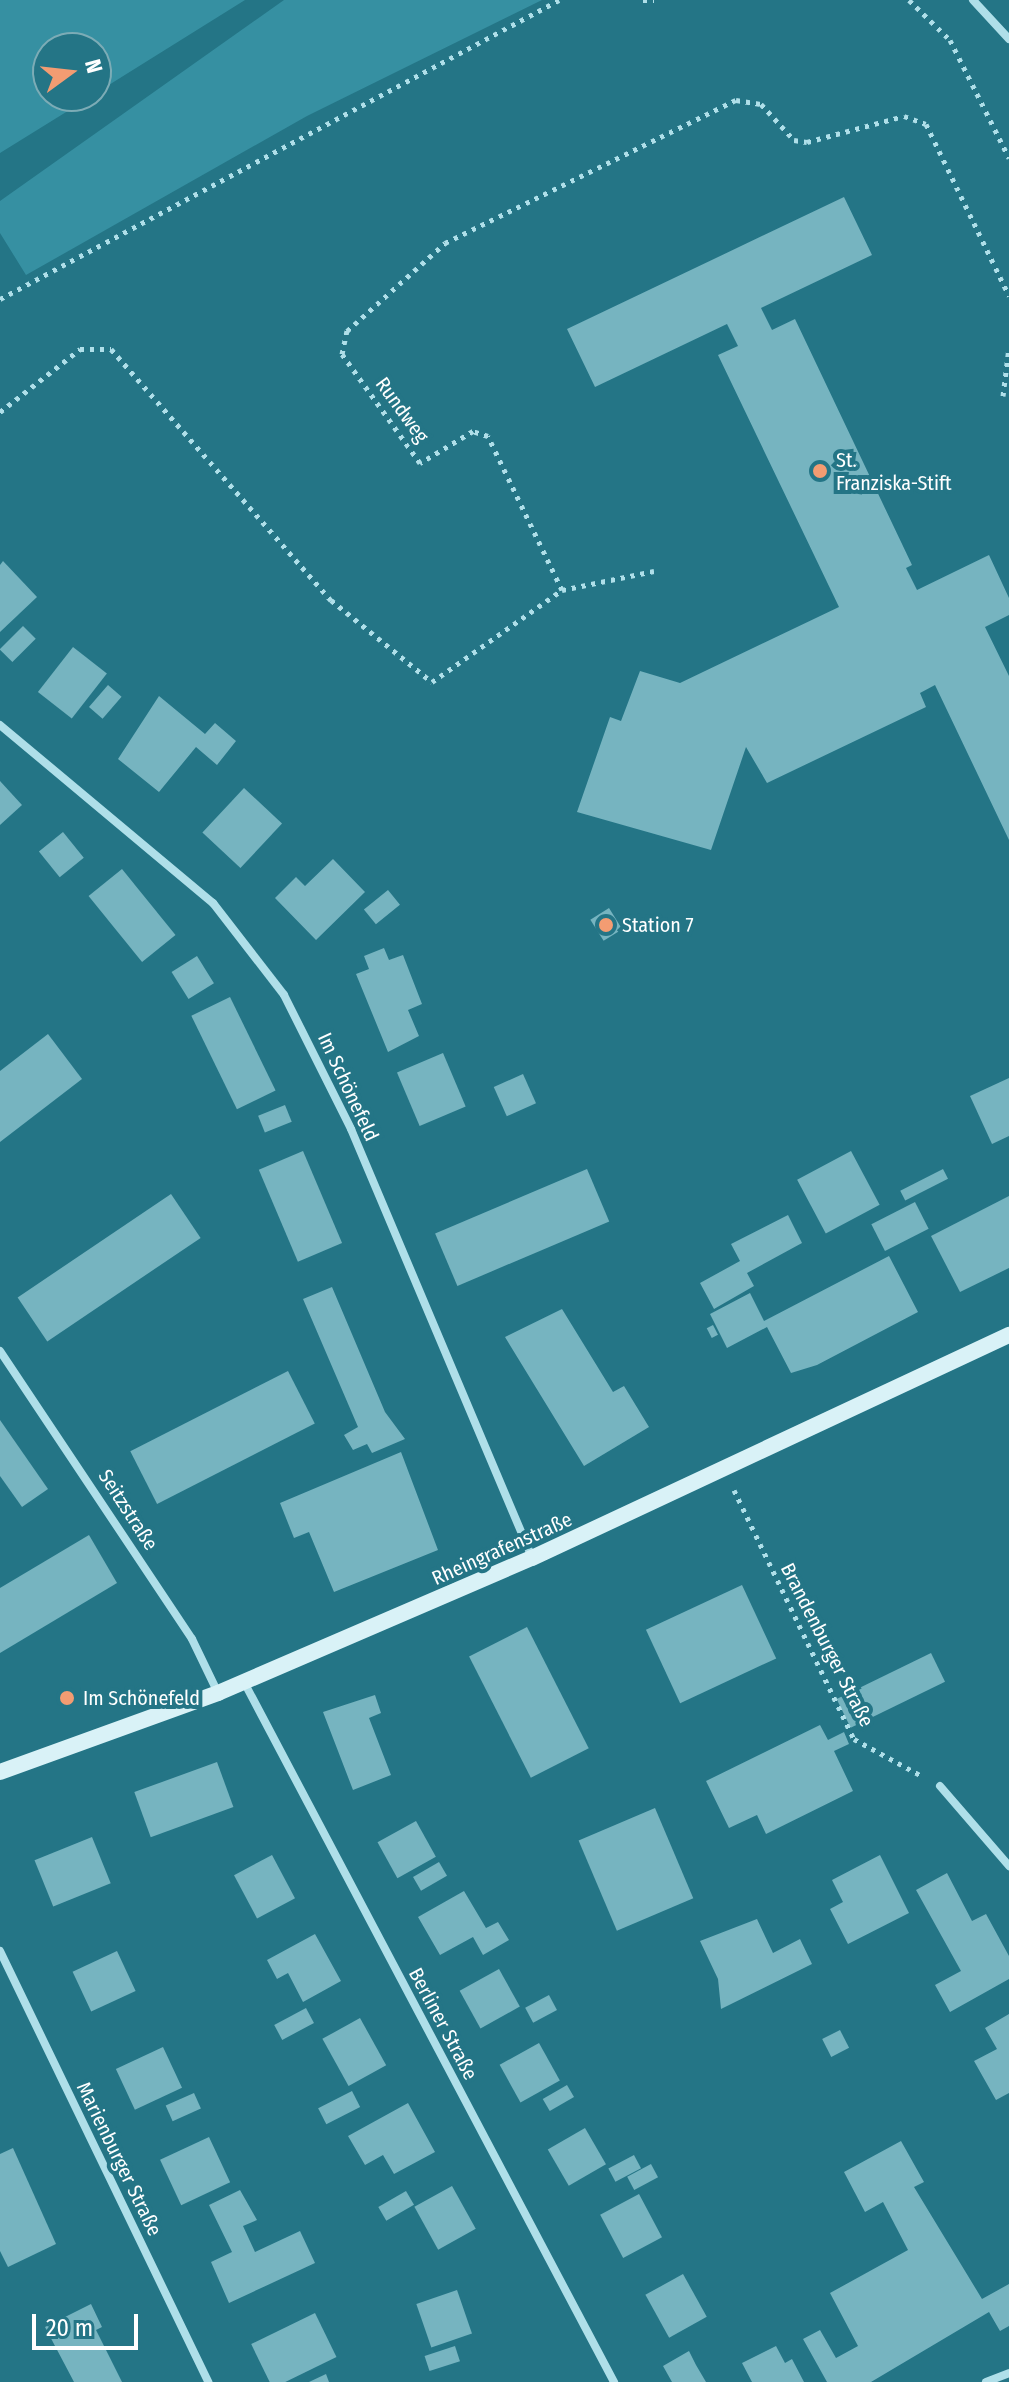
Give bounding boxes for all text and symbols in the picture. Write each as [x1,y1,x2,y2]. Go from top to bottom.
north arrow [32,32,112,112]
text: N [79,56,108,76]
street label: Rundweg [370,373,434,447]
place label: St. Franziska-Stift [836,448,952,495]
marker: St. Franziska-Stift [811,462,829,480]
place label: Station 7 [622,913,694,937]
marker: Station 7 [597,916,615,934]
street label: Im Schönefeld [312,1029,384,1145]
street label: Seitzstraße [93,1465,163,1555]
street label: Rheingrafenstraße [428,1507,576,1591]
street label: Brandenburger Straße [775,1559,879,1731]
place label: Im Schönefeld [83,1686,200,1710]
marker: Im Schönefeld [58,1689,76,1707]
street label: Berliner Straße [403,1964,483,2084]
street label: Marienburger Straße [71,2078,167,2240]
scale bar [36,2298,142,2348]
text: 20 m [46,2314,93,2342]

